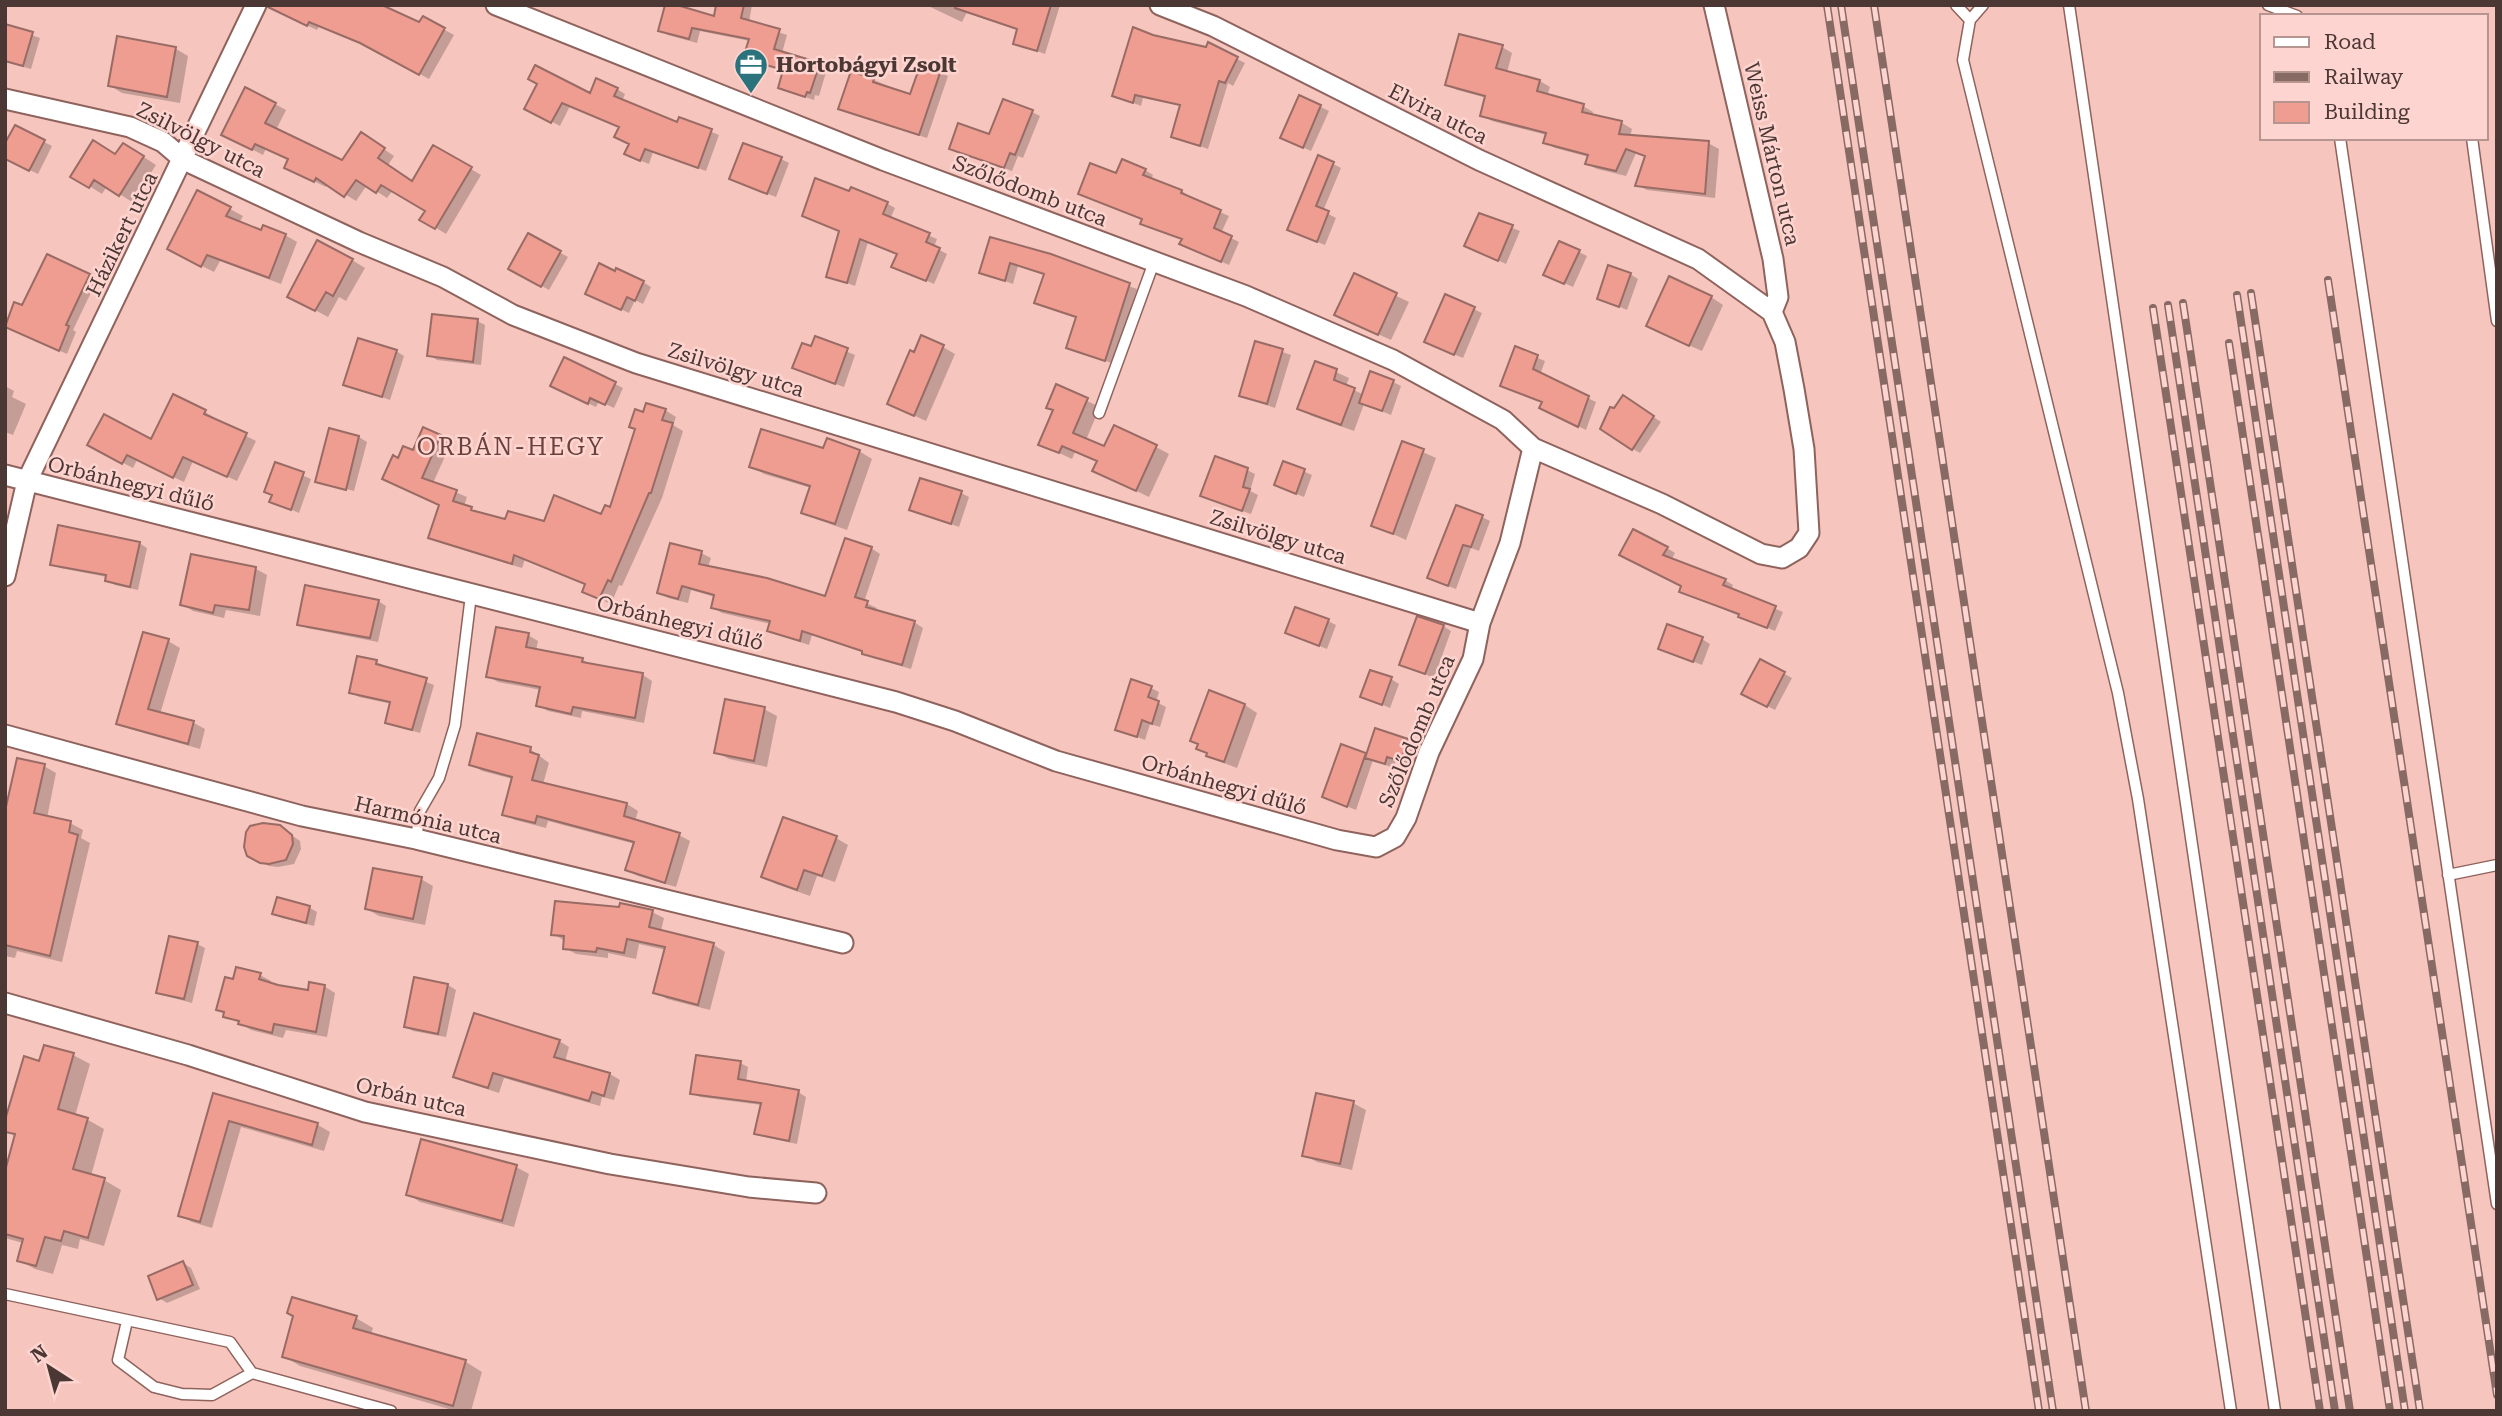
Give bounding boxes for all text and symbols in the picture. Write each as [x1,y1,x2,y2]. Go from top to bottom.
legend [2260,14,2488,140]
text: Road [2324,30,2376,54]
office icon: Hortobágyi Zsolt [732,46,770,95]
place label: Hortobágyi Zsolt [776,53,957,77]
street label: Weiss Márton utca [1739,60,1805,249]
text: Railway [2324,65,2404,89]
street label: Elvira utca [1385,79,1492,149]
street label: Zsilvölgy utca [133,97,270,183]
text: Building [2324,100,2410,124]
street label: Szőlődomb utca [950,151,1111,232]
street label: Házikert utca [82,167,163,300]
street label: Zsilvölgy utca [665,338,808,402]
district label: ORBÁN-HEGY [417,432,605,461]
street label: Orbánhegyi dűlő [45,452,217,516]
street label: Zsilvölgy utca [1207,505,1350,569]
street label: Orbánhegyi dűlő [594,591,766,655]
street label: Szőlődomb utca [1374,651,1460,811]
street label: Orbánhegyi dűlő [1139,750,1309,820]
street label: Harmónia utca [352,791,504,849]
street label: Orbán utca [353,1073,469,1122]
north arrow [14,1332,84,1402]
text: N [27,1340,52,1367]

